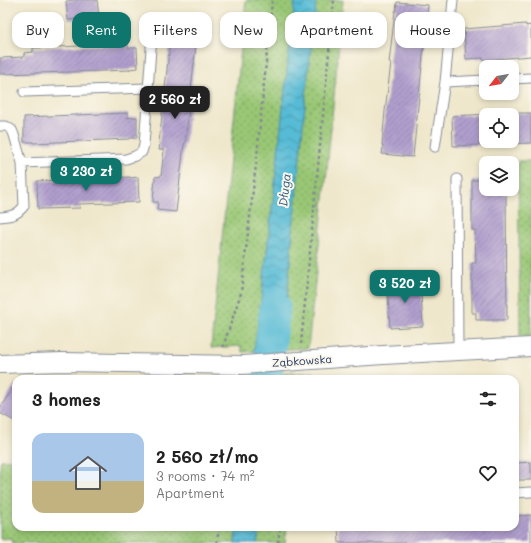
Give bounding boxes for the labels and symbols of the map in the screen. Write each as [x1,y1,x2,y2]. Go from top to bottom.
north arrow [479,60,519,100]
pin: 2 560 zł [134,86,216,120]
pin: 3 230 zł [45,158,127,192]
water label: Długa [274,173,294,207]
pin: 3 520 zł [364,270,446,304]
street label: Ząbkowska [271,351,333,370]

